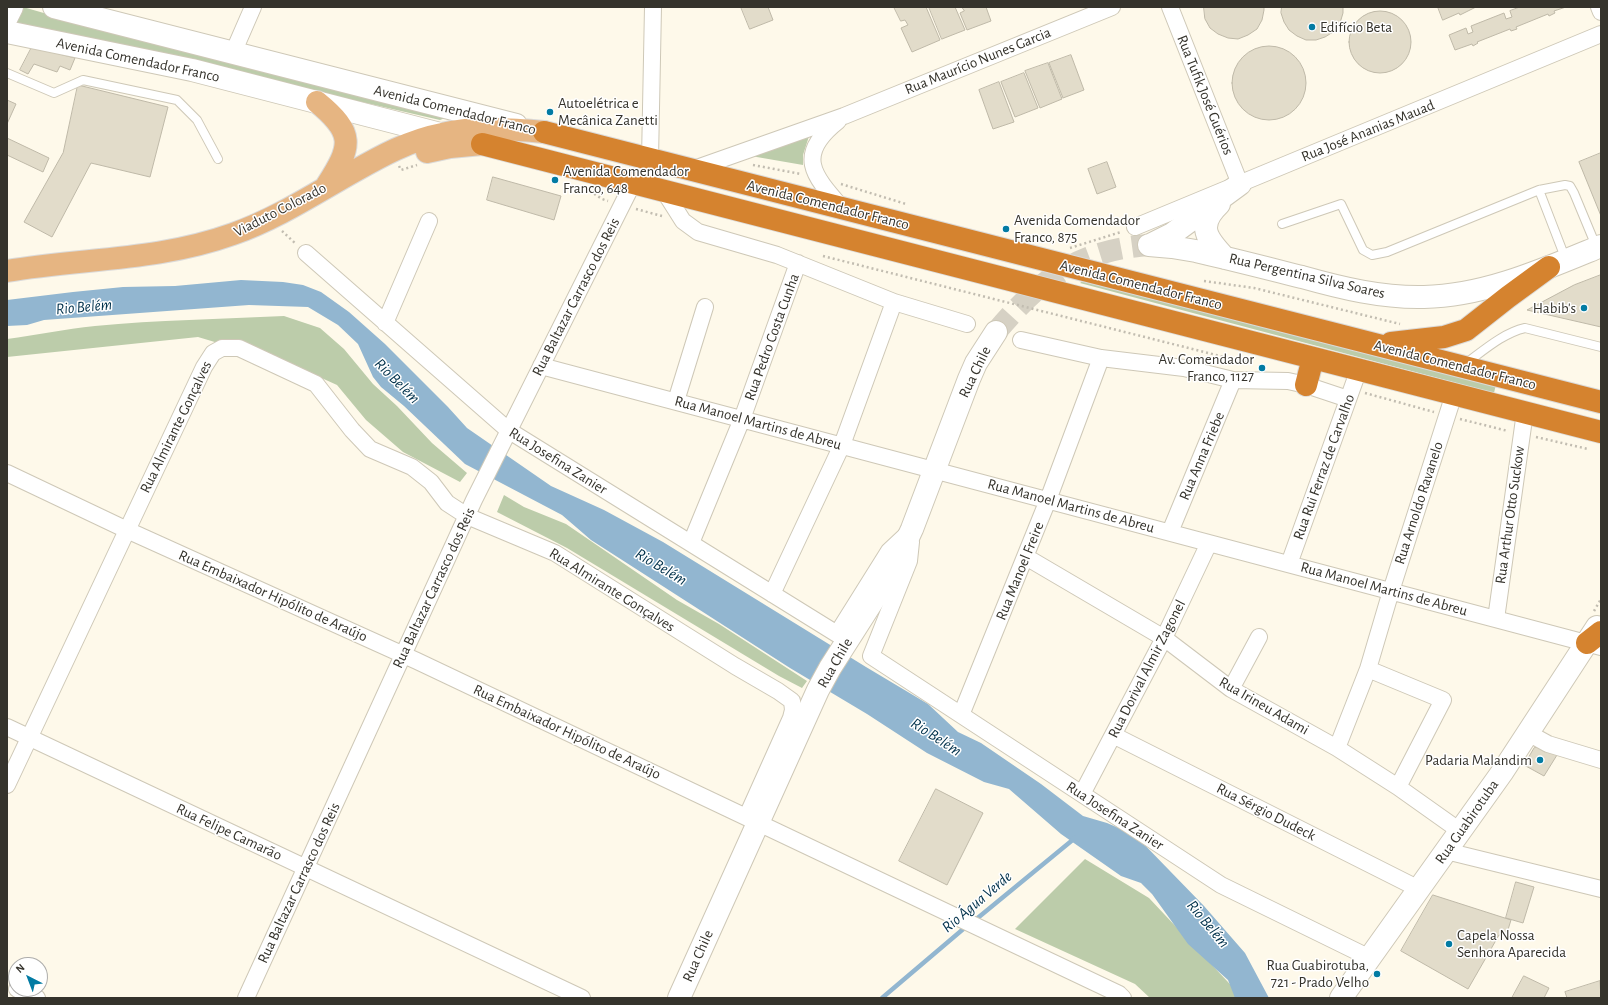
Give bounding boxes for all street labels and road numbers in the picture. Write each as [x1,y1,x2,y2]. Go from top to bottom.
street label: Rua Maurício Nunes Garcia [902,23,1054,99]
street label: Rua Tufik José Guérios [1173,32,1237,158]
street label: Avenida Comendador Franco [55,34,221,86]
street label: Avenida Comendador Franco [372,81,538,139]
street label: Rua José Ananias Mauad [1299,96,1437,166]
street label: Avenida Comendador Franco [745,176,911,234]
street label: Viaduto Colorado [231,179,329,241]
street label: Rua Baltazar Carrasco dos Reis [528,215,624,379]
street label: Rua Pergentina Silva Soares [1227,249,1387,303]
street label: Avenida Comendador Franco [1058,256,1224,314]
street label: Rua Pedro Costa Cunha [741,271,803,403]
street label: Avenida Comendador Franco [1372,336,1538,394]
street label: Rua Chile [955,343,995,401]
street label: Rua Almirante Gonçalves [136,358,216,496]
street label: Rua Manoel Martins de Abreu [673,392,843,454]
street label: Rua Rui Ferraz de Carvalho [1289,392,1359,542]
street label: Rua Anna Friebe [1175,409,1229,503]
street label: Rua Josefina Zanier [506,424,610,498]
street label: Rua Arnoldo Ravanelo [1391,439,1447,567]
street label: Rua Arthur Otto Suckow [1491,445,1529,585]
street label: Rua Manoel Martins de Abreu [986,475,1156,537]
street label: Rua Baltazar Carrasco dos Reis [389,505,479,671]
street label: Rua Manoel Freire [992,519,1048,623]
street label: Rua Almirante Gonçalves [546,544,678,636]
street label: Rua Embaixador Hipólito de Araújo [176,546,370,646]
street label: Rua Manoel Martins de Abreu [1299,558,1469,620]
street label: Rua Dorival Almir Zagonel [1104,597,1190,741]
street label: Rua Chile [813,635,857,691]
street label: Rua Irineu Adami [1216,673,1312,739]
street label: Rua Embaixador Hipólito de Araújo [470,681,664,783]
street label: Rua Guabirotuba [1431,776,1503,868]
street label: Rua Josefina Zanier [1063,778,1167,854]
street label: Rua Sérgio Dudeck [1213,779,1319,845]
street label: Rua Felipe Camarão [173,800,285,864]
street label: Rua Baltazar Carrasco dos Reis [254,800,344,966]
street label: Rua Chile [679,927,717,985]

